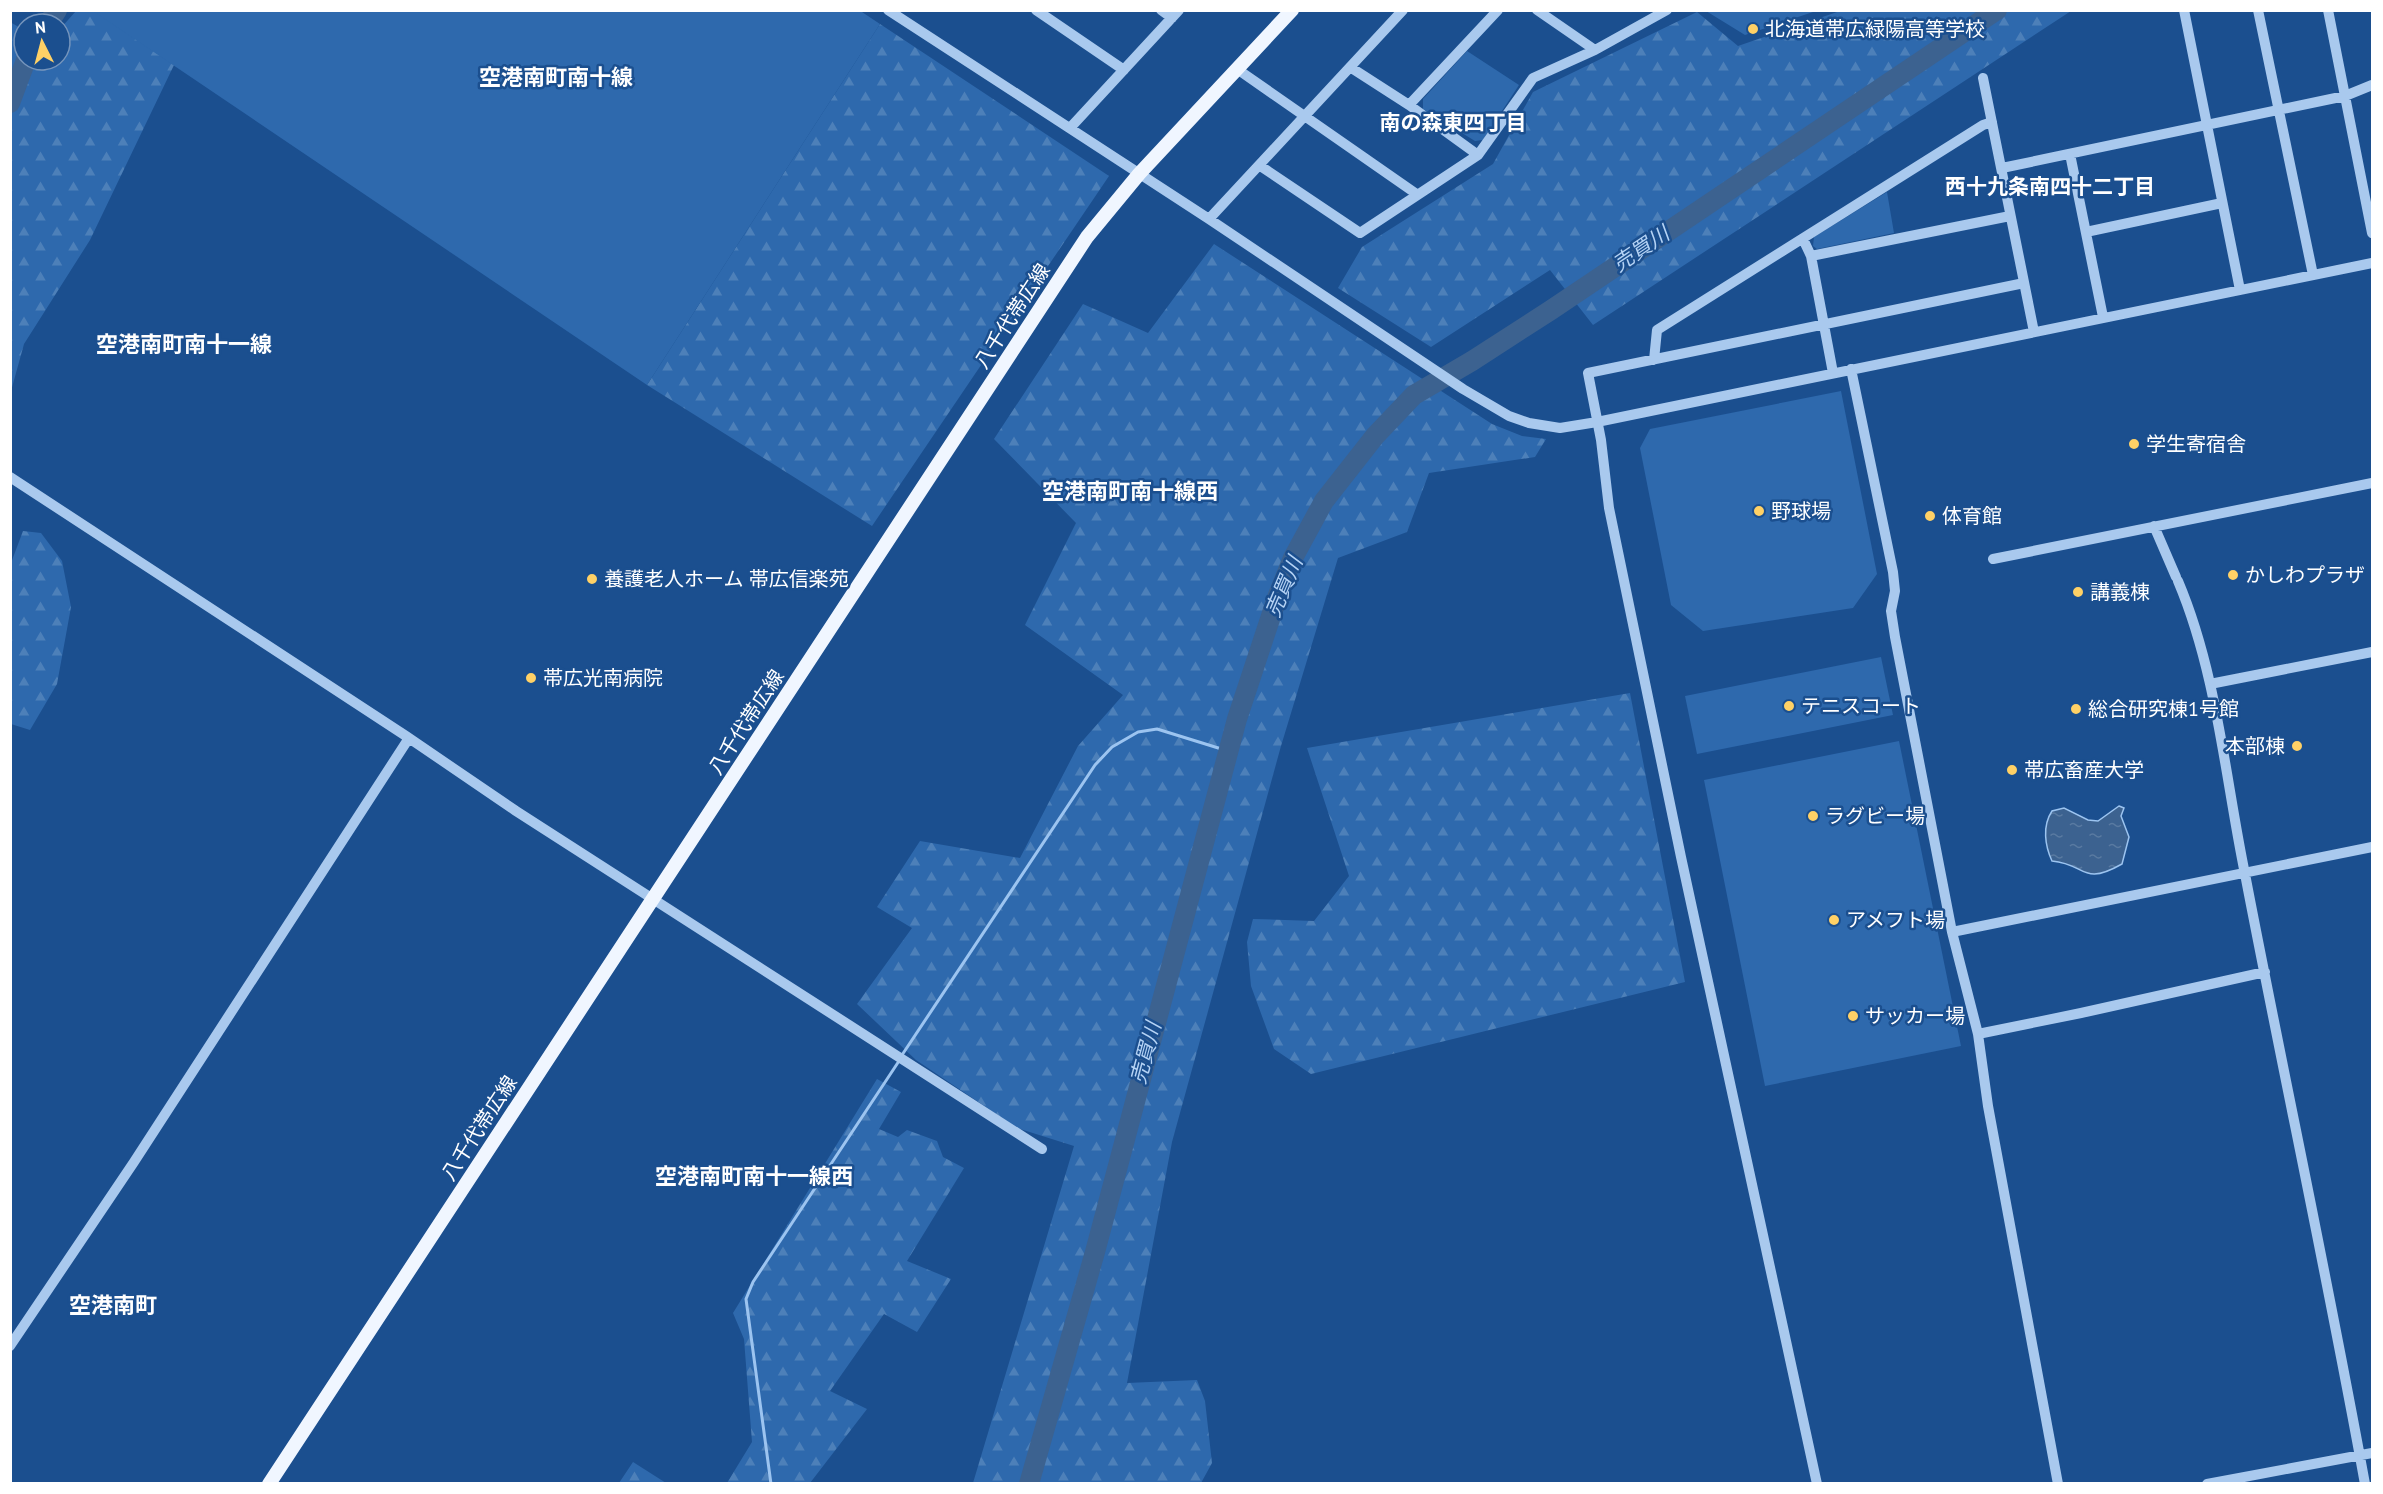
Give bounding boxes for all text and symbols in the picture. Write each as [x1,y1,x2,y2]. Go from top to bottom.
north arrow [12,12,72,72]
place label: 北海道帯広緑陽高等学校 [1765,16,1985,42]
text: N [34,17,47,38]
marker: 北海道帯広緑陽高等学校 [1746,22,1760,36]
district label: 空港南町南十線 [479,63,633,91]
district label: 南の森東四丁目 [1380,109,1527,136]
district label: 西十九条南四十二丁目 [1945,173,2155,200]
water label: 売買川 [1607,219,1676,277]
street label: 八千代帯広線 [968,259,1056,373]
district label: 空港南町南十一線 [96,330,272,358]
place label: 学生寄宿舎 [2146,431,2246,457]
marker: 学生寄宿舎 [2127,437,2141,451]
district label: 空港南町南十線西 [1042,477,1218,505]
place label: 野球場 [1771,498,1831,524]
place label: 体育館 [1942,503,2002,529]
marker: 野球場 [1752,504,1766,518]
marker: 体育館 [1923,509,1937,523]
water label: 売買川 [1259,551,1309,621]
place label: かしわプラザ [2245,562,2365,588]
place label: 養護老人ホーム 帯広信楽苑 [604,566,849,592]
marker: かしわプラザ [2226,568,2240,582]
marker: 養護老人ホーム 帯広信楽苑 [585,572,599,586]
place label: 講義棟 [2090,579,2150,605]
marker: 講義棟 [2071,585,2085,599]
place label: 帯広光南病院 [543,665,663,691]
street label: 八千代帯広線 [702,665,790,779]
marker: 帯広光南病院 [524,671,538,685]
place label: テニスコート [1801,693,1921,719]
place label: 総合研究棟1号館 [2088,696,2239,722]
marker: テニスコート [1782,699,1796,713]
marker: 総合研究棟1号館 [2069,702,2083,716]
place label: 本部棟 [2225,733,2285,759]
marker: 本部棟 [2290,739,2304,753]
place label: 帯広畜産大学 [2024,757,2144,783]
marker: 帯広畜産大学 [2005,763,2019,777]
place label: ラグビー場 [1825,803,1925,829]
marker: ラグビー場 [1806,809,1820,823]
place label: アメフト場 [1846,907,1945,933]
marker: アメフト場 [1827,913,1841,927]
place label: サッカー場 [1865,1003,1965,1029]
marker: サッカー場 [1846,1009,1860,1023]
water label: 売買川 [1124,1017,1167,1087]
street label: 八千代帯広線 [435,1071,523,1185]
district label: 空港南町南十一線西 [655,1162,853,1190]
district label: 空港南町 [69,1291,157,1319]

